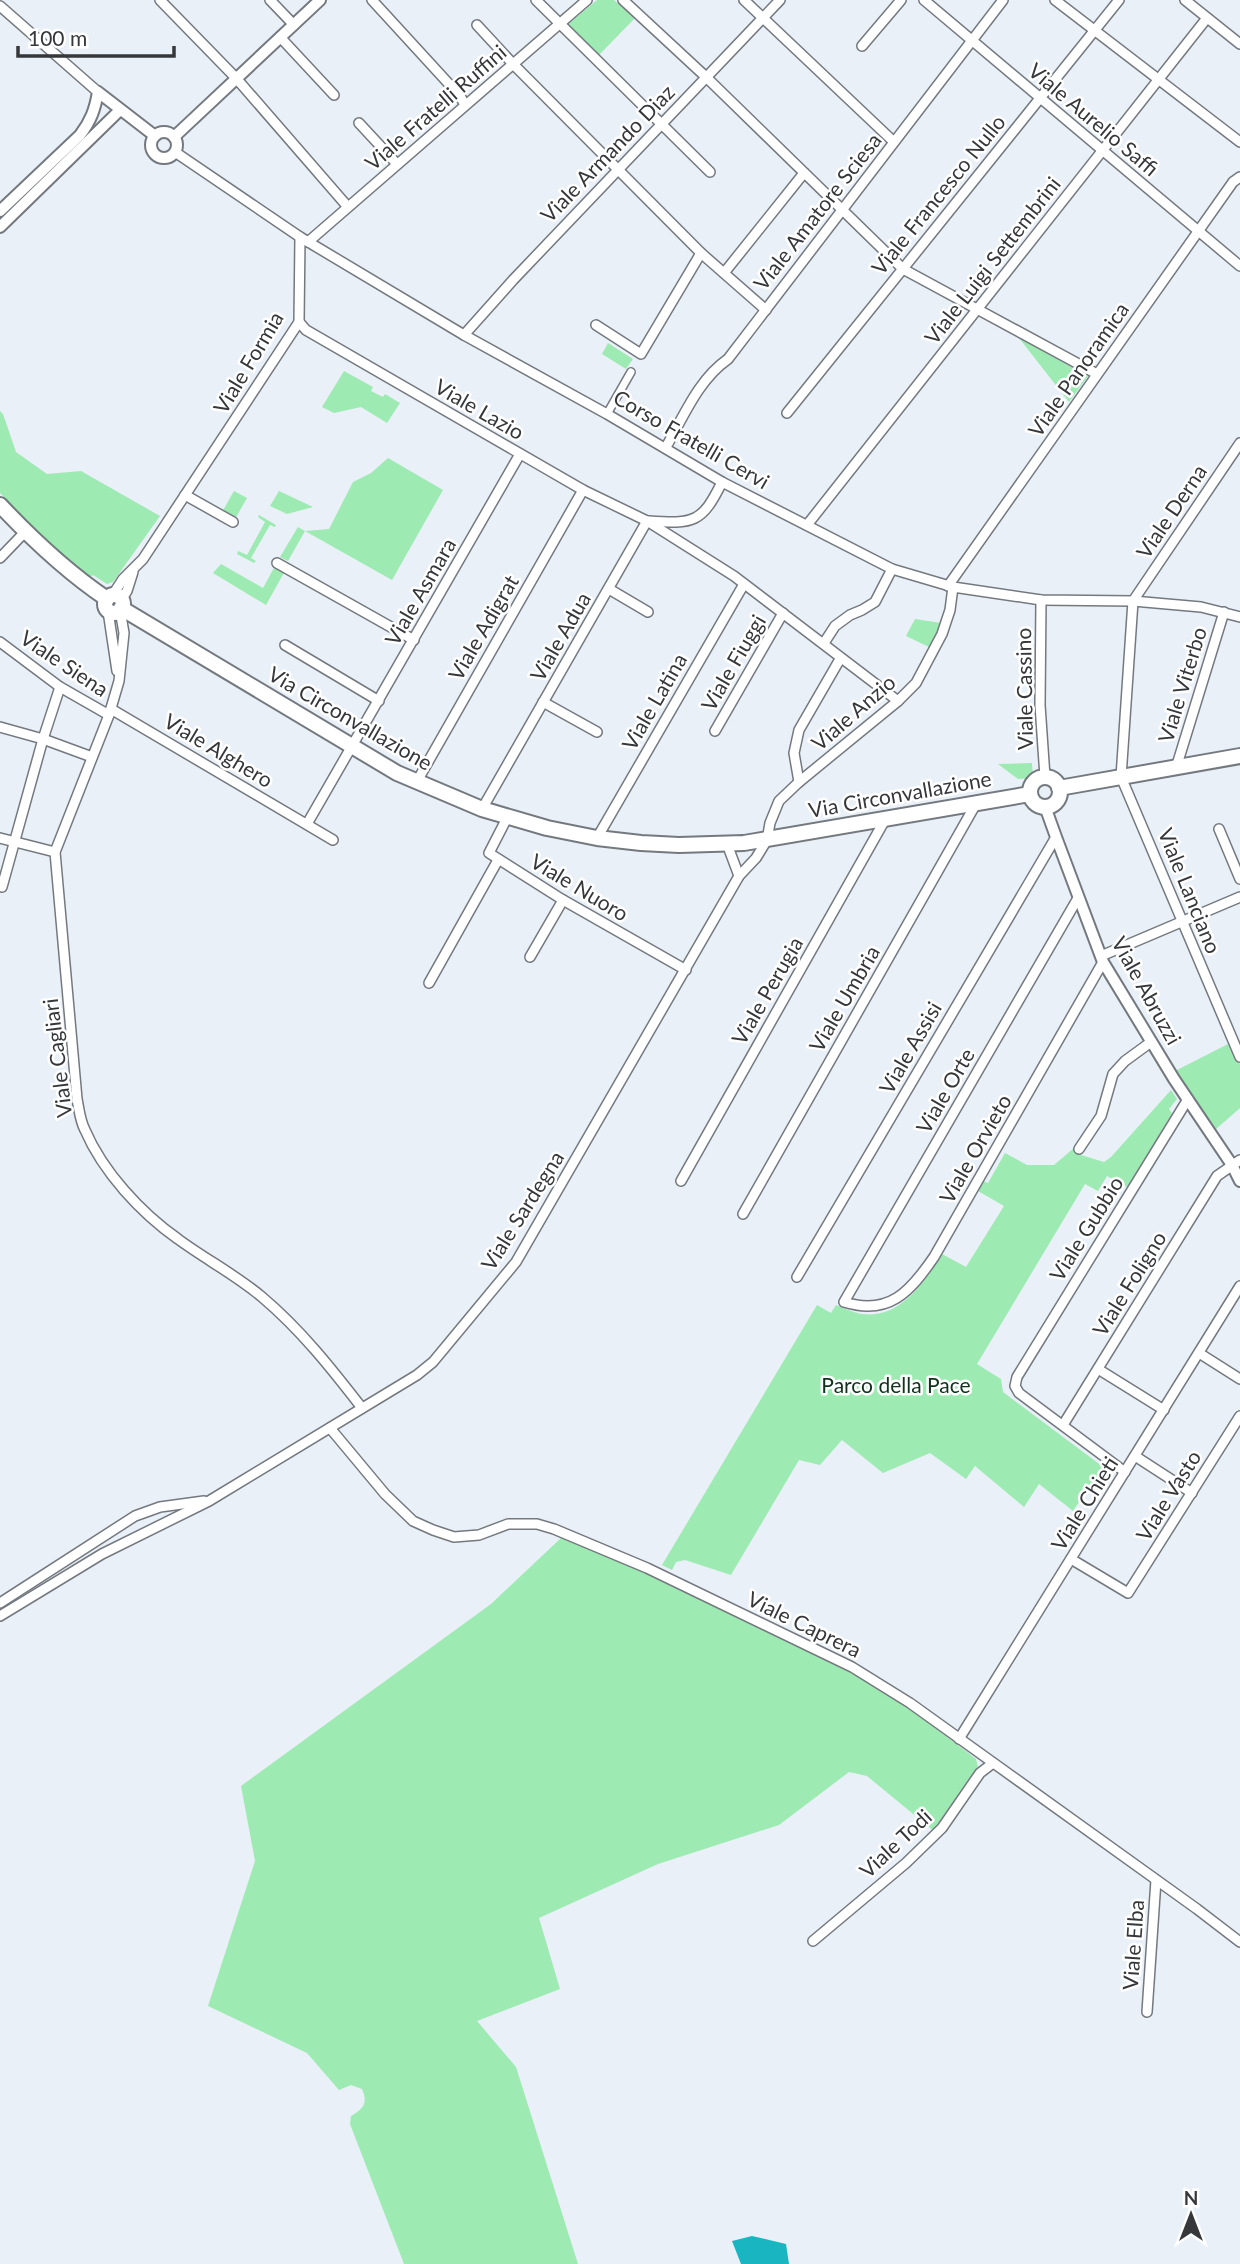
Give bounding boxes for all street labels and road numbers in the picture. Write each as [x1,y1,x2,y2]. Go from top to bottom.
street label: Viale Fratelli Ruffini [359,39,511,175]
street label: Viale Aurelio Saffi [1024,57,1164,180]
street label: Viale Armando Diaz [535,79,679,227]
street label: Viale Francesco Nullo [866,109,1010,279]
street label: Viale Amatore Sciesa [748,128,886,295]
street label: Viale Luigi Settembrini [919,171,1065,349]
street label: Viale Panoramica [1022,297,1133,441]
street label: Viale Formia [208,307,288,418]
street label: Viale Lazio [431,373,529,444]
street label: Corso Fratelli Cervi [609,384,774,493]
street label: Viale Derna [1130,459,1211,563]
street label: Viale Asmara [379,533,460,649]
street label: Viale Adigrat [443,570,523,684]
street label: Viale Adua [524,587,595,685]
street label: Viale Fiuggi [695,610,770,715]
street label: Viale Siena [16,624,114,701]
street label: Viale Viterbo [1152,624,1211,745]
street label: Viale Cassino [1010,628,1037,750]
street label: Viale Latina [616,649,691,754]
street label: Via Circonvallazione [264,661,437,775]
street label: Viale Anzio [806,669,900,755]
street label: Viale Alghero [160,707,278,792]
street label: Via Circonvallazione [806,765,993,822]
street label: Viale Lanciano [1154,824,1227,957]
street label: Viale Nuoro [526,848,633,926]
street label: Viale Perugia [726,932,808,1048]
street label: Viale Abruzzi [1107,932,1187,1049]
street label: Viale Umbria [803,941,884,1056]
street label: Viale Cagliari [37,997,76,1119]
street label: Viale Assisi [873,997,946,1098]
street label: Viale Orte [910,1043,979,1137]
street label: Viale Orvieto [933,1089,1016,1207]
street label: Viale Sardegna [475,1146,568,1274]
street label: Viale Gubbio [1044,1171,1128,1285]
street label: Viale Foligno [1087,1226,1171,1340]
street label: Viale Vasto [1130,1445,1205,1545]
street label: Viale Chieti [1045,1452,1122,1555]
street label: Viale Caprera [744,1585,866,1662]
street label: Viale Todi [854,1803,936,1882]
street label: Viale Elba [1117,1899,1148,1991]

